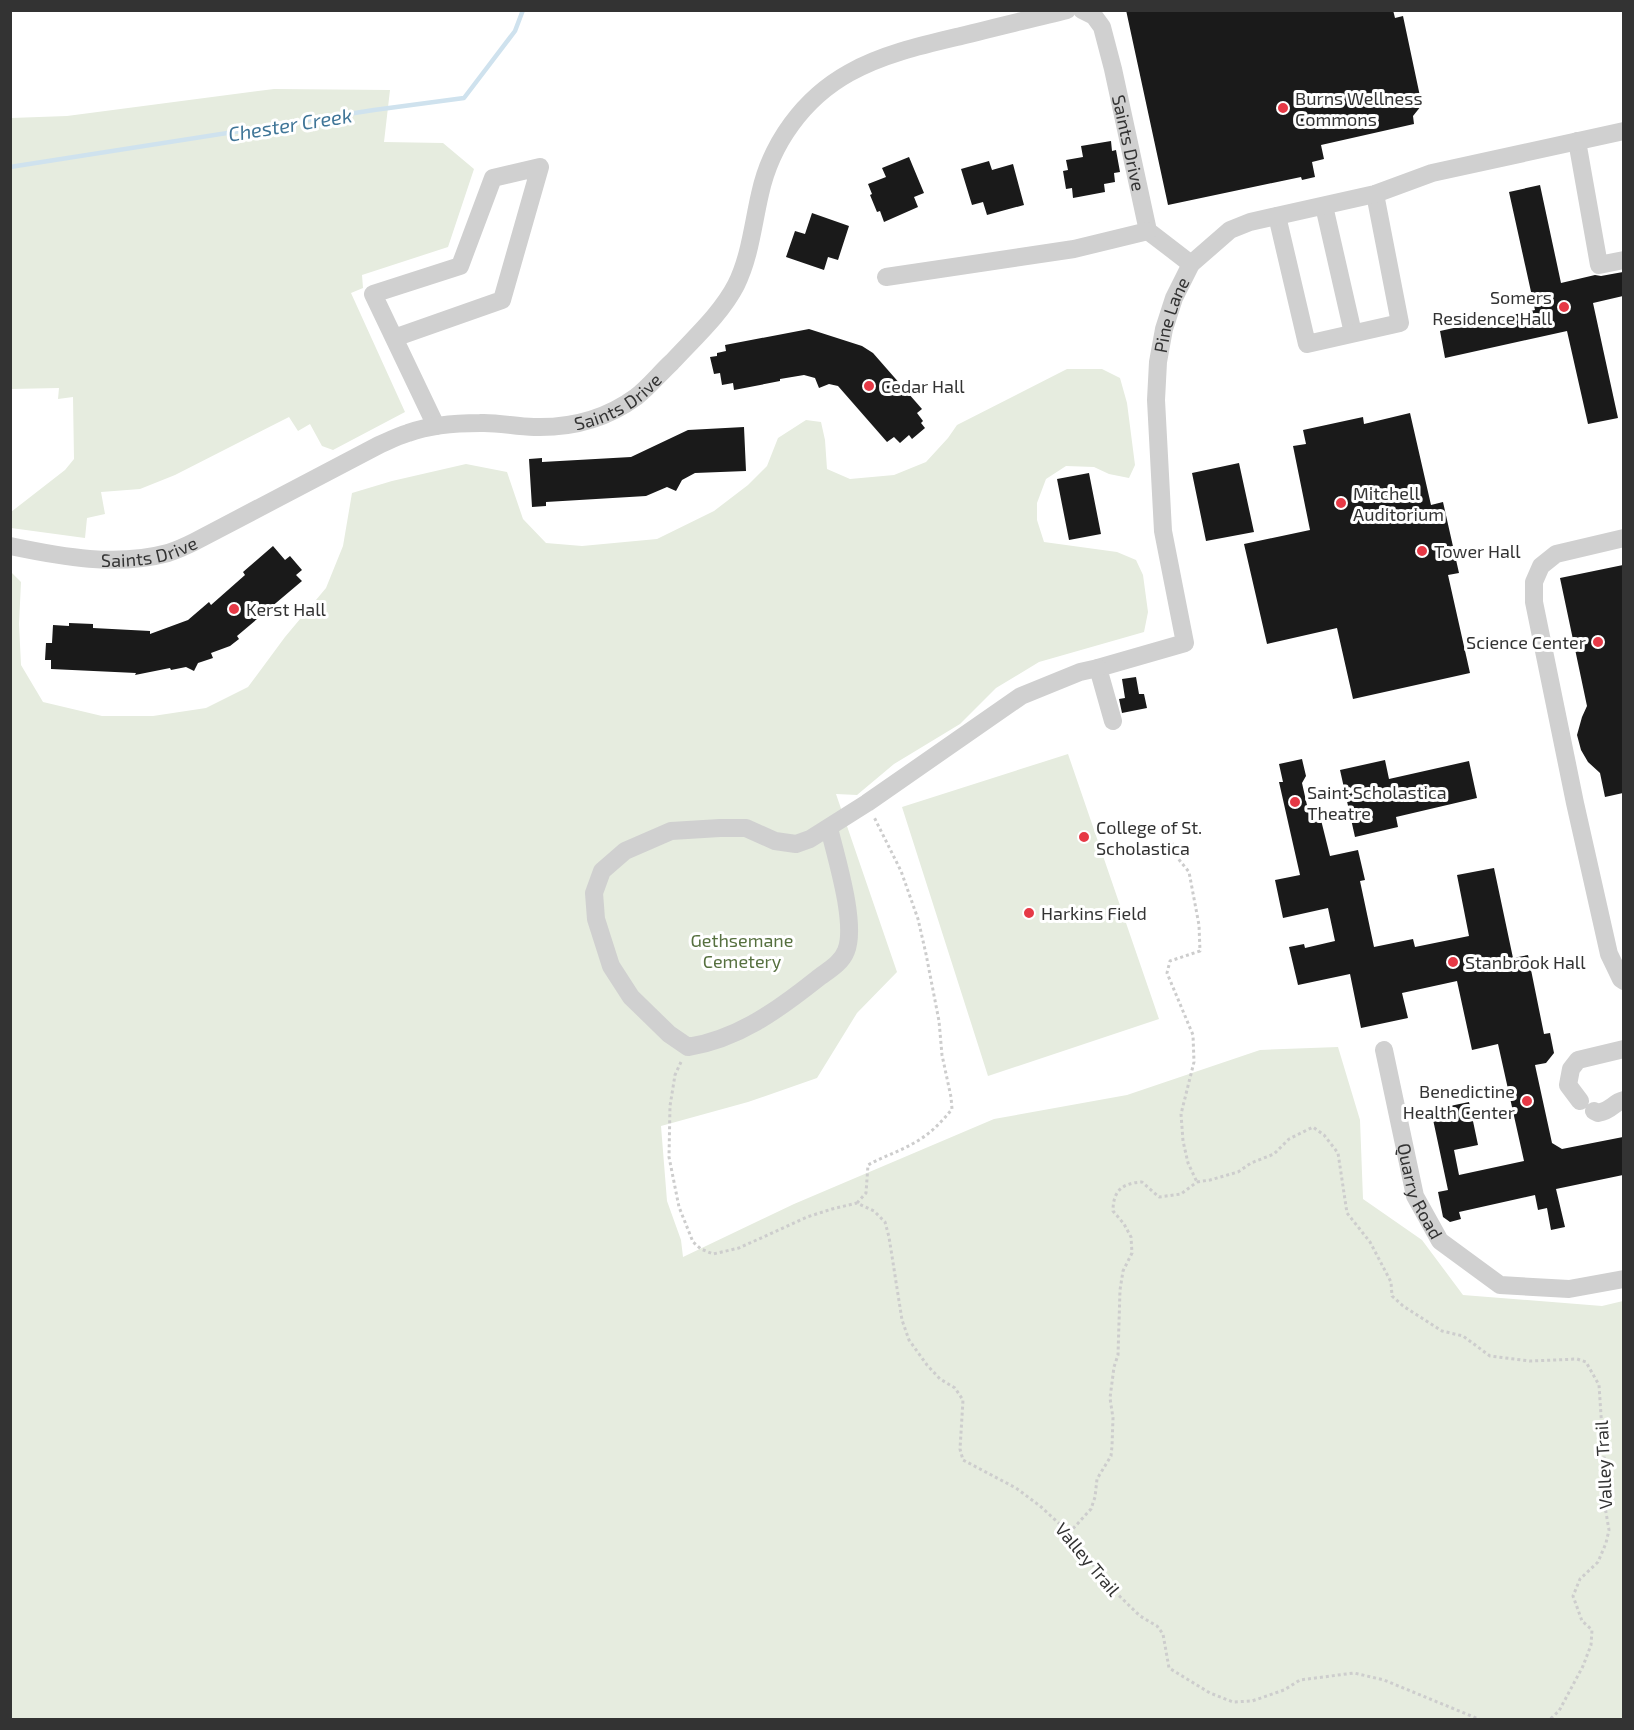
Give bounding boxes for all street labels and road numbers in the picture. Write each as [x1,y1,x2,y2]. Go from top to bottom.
street label: Saints Drive [1108,93,1150,193]
street label: Pine Lane [1149,273,1194,354]
street label: Saints Drive [572,369,666,434]
street label: Saints Drive [101,531,201,571]
street label: Quarry Road [1393,1141,1448,1243]
street label: Valley Trail [1590,1419,1616,1510]
street label: Valley Trail [1051,1518,1125,1601]

